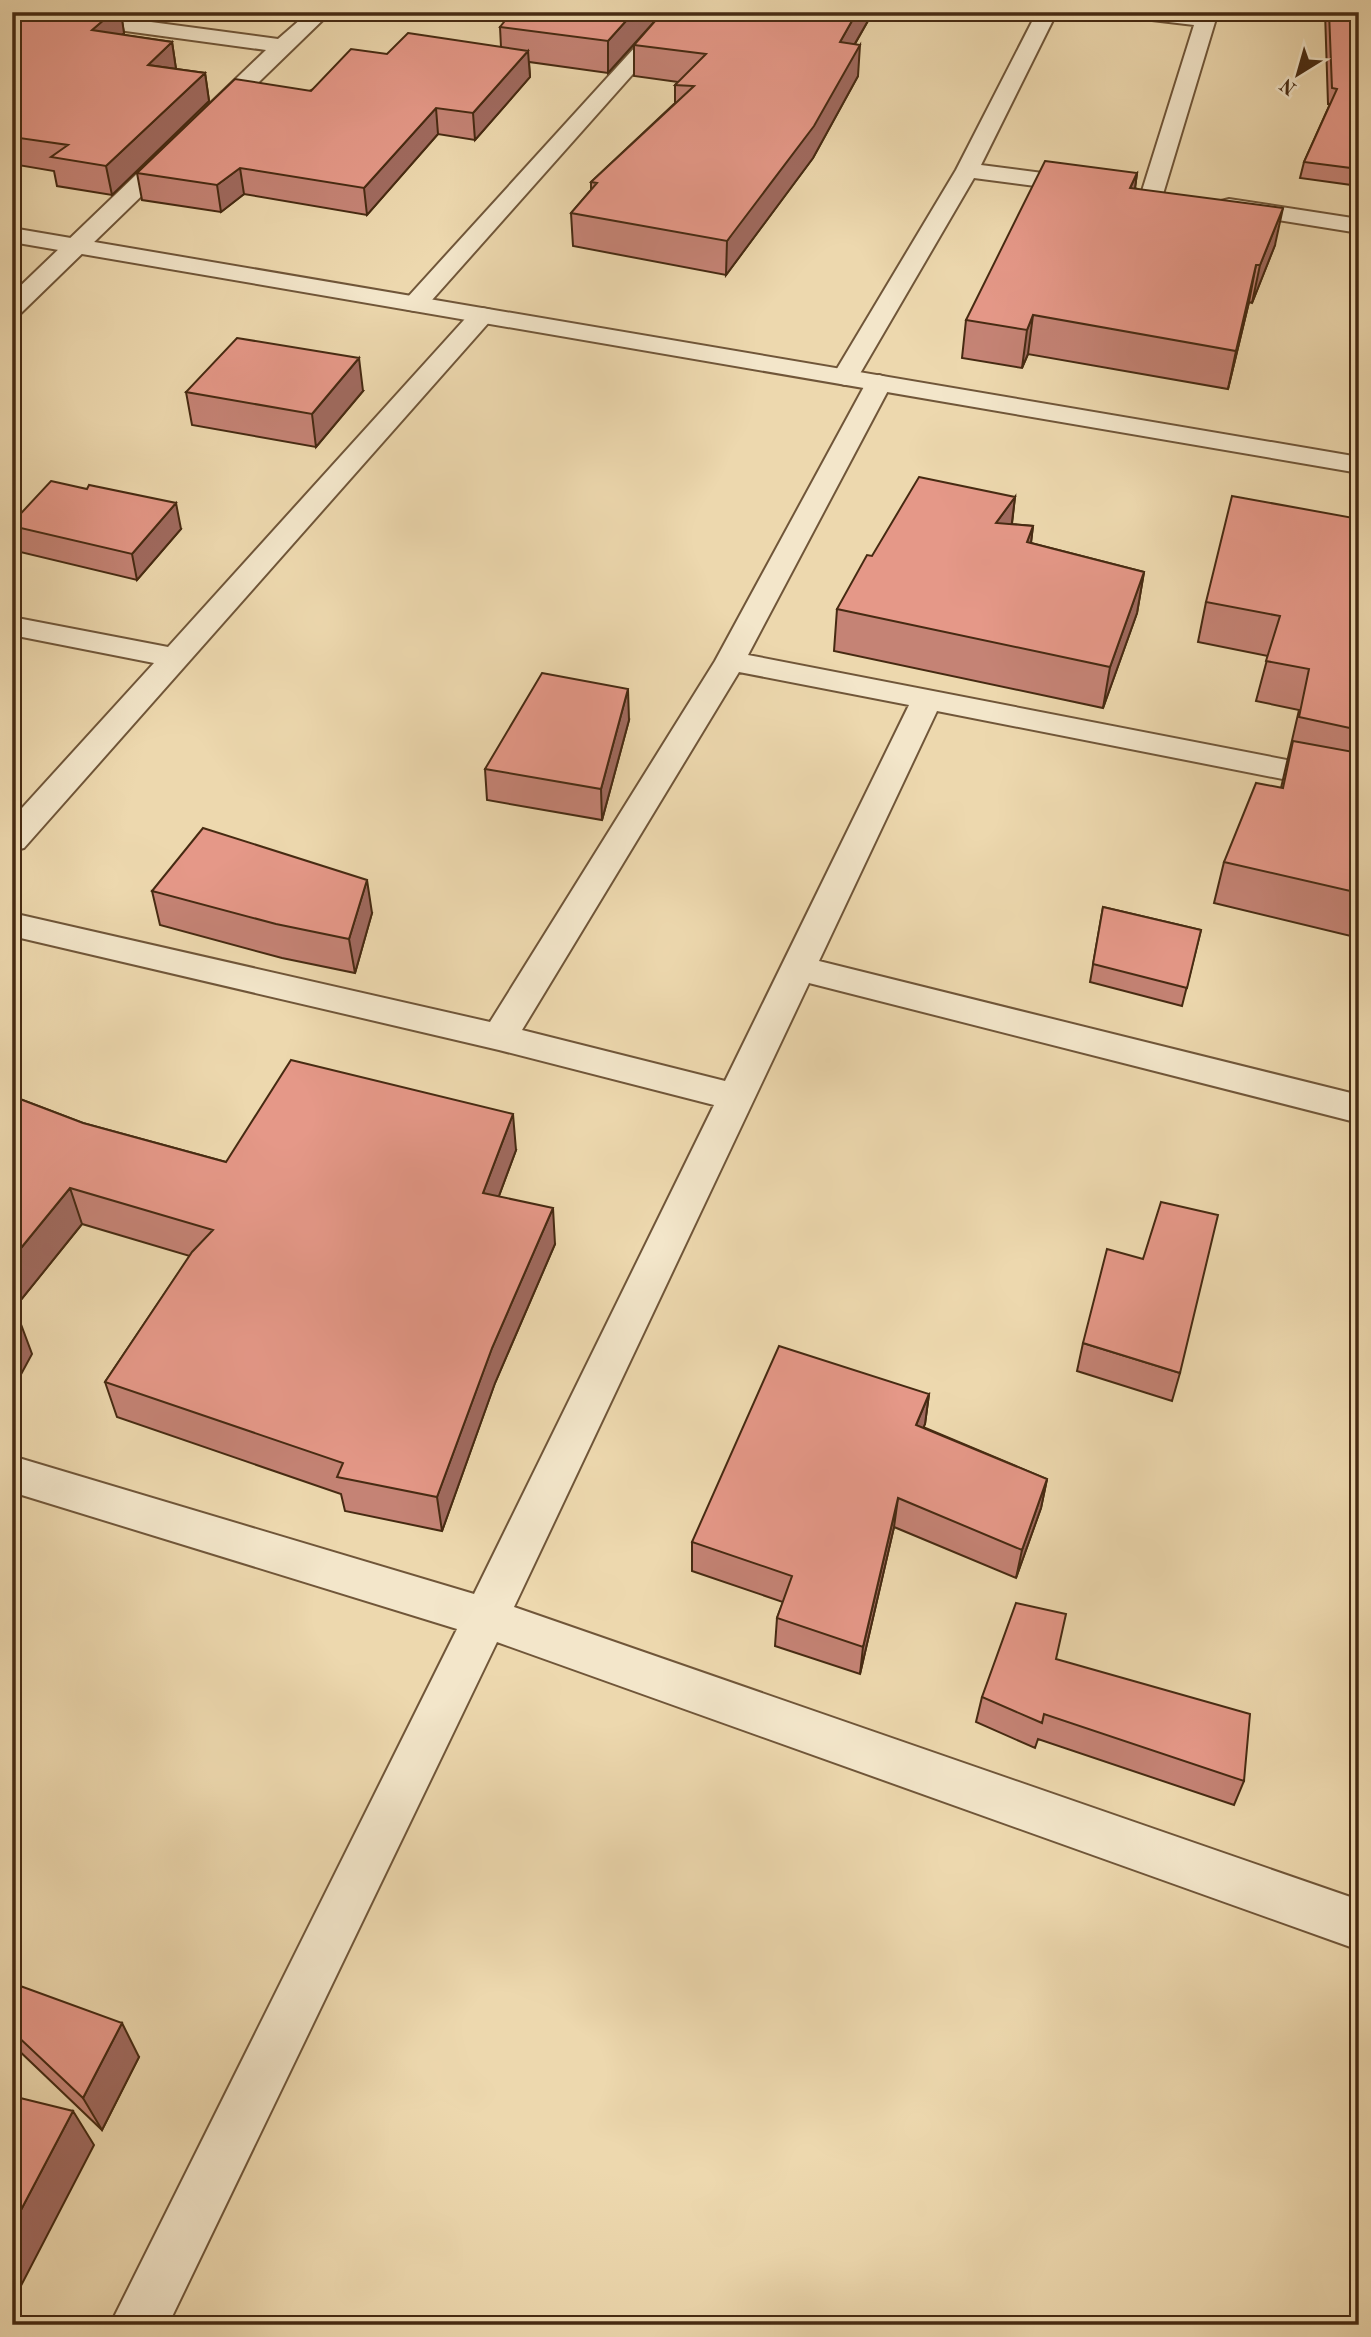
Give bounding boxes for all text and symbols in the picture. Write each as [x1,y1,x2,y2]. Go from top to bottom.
north arrow [1262,38,1332,108]
text: N [1277,73,1301,98]

